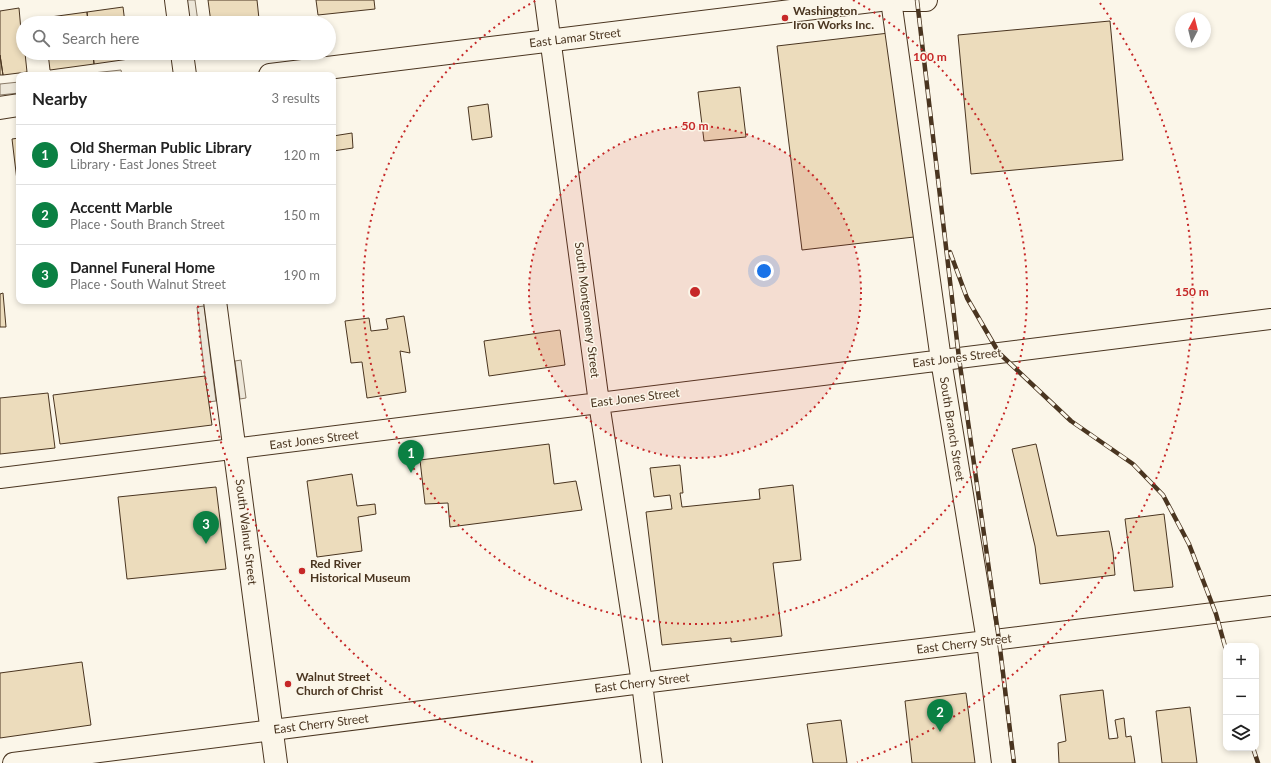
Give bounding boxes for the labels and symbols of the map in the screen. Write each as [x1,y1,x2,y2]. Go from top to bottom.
place label: Washington Iron Works Inc. [793,3,874,32]
north arrow [1175,12,1211,48]
marker: Washington Iron Works Inc. [780,13,790,23]
street label: East Lamar Street [528,24,622,51]
text: 100 m [913,49,947,64]
text: 50 m [682,118,708,133]
street label: South Montgomery Street [572,241,603,379]
your location [754,261,774,281]
text: 150 m [1175,284,1209,299]
centre of rings [688,285,702,299]
street label: East Jones Street [912,345,1003,370]
street label: South Branch Street [937,376,968,483]
street label: East Jones Street [590,385,681,410]
street label: East Jones Street [269,427,360,452]
pin: 1 [398,440,424,473]
street label: South Walnut Street [233,478,261,587]
pin: 3 [193,511,219,544]
place label: Red River Historical Museum [310,556,411,585]
marker: Red River Historical Museum [297,566,307,576]
street label: East Cherry Street [916,630,1013,657]
place label: Walnut Street Church of Christ [296,669,383,698]
street label: East Cherry Street [594,669,691,696]
marker: Walnut Street Church of Christ [283,679,293,689]
pin: 2 [927,699,953,732]
street label: East Cherry Street [273,710,370,737]

